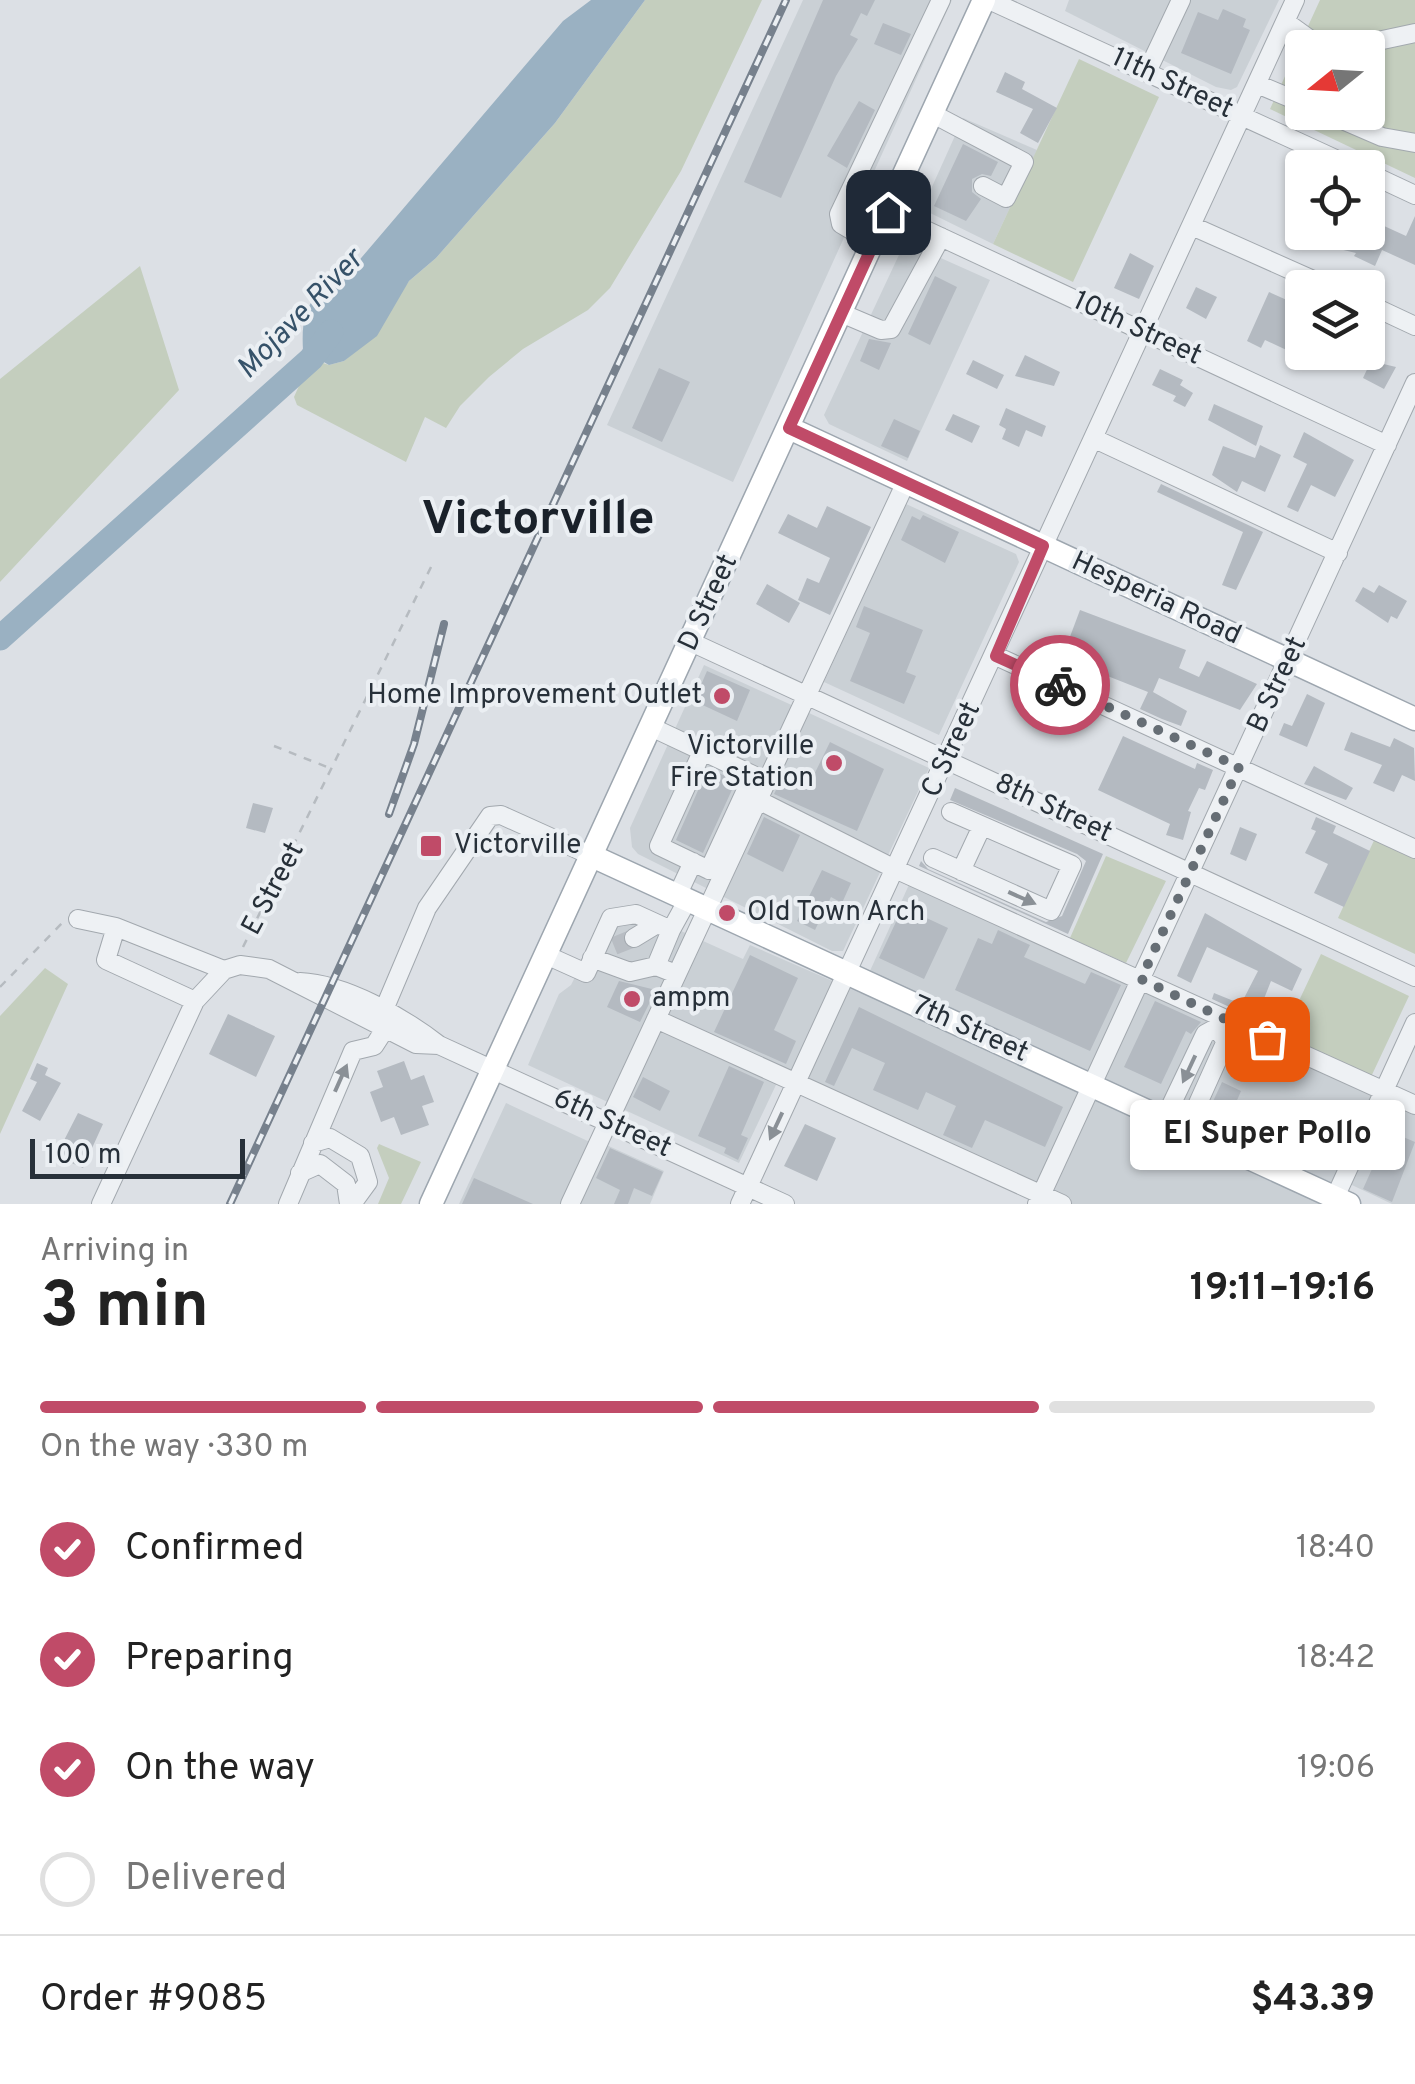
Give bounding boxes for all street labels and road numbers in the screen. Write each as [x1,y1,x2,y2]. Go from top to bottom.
street label: 11th Street [1105,40,1239,128]
street label: 10th Street [1067,284,1207,374]
street label: Hesperia Road [1065,544,1247,654]
street label: D Street [671,549,747,657]
street label: B Street [1240,631,1316,739]
street label: C Street [914,696,990,804]
street label: 8th Street [988,766,1118,852]
street label: E Street [235,836,313,942]
street label: 7th Street [906,988,1034,1072]
street label: 6th Street [547,1081,677,1167]

